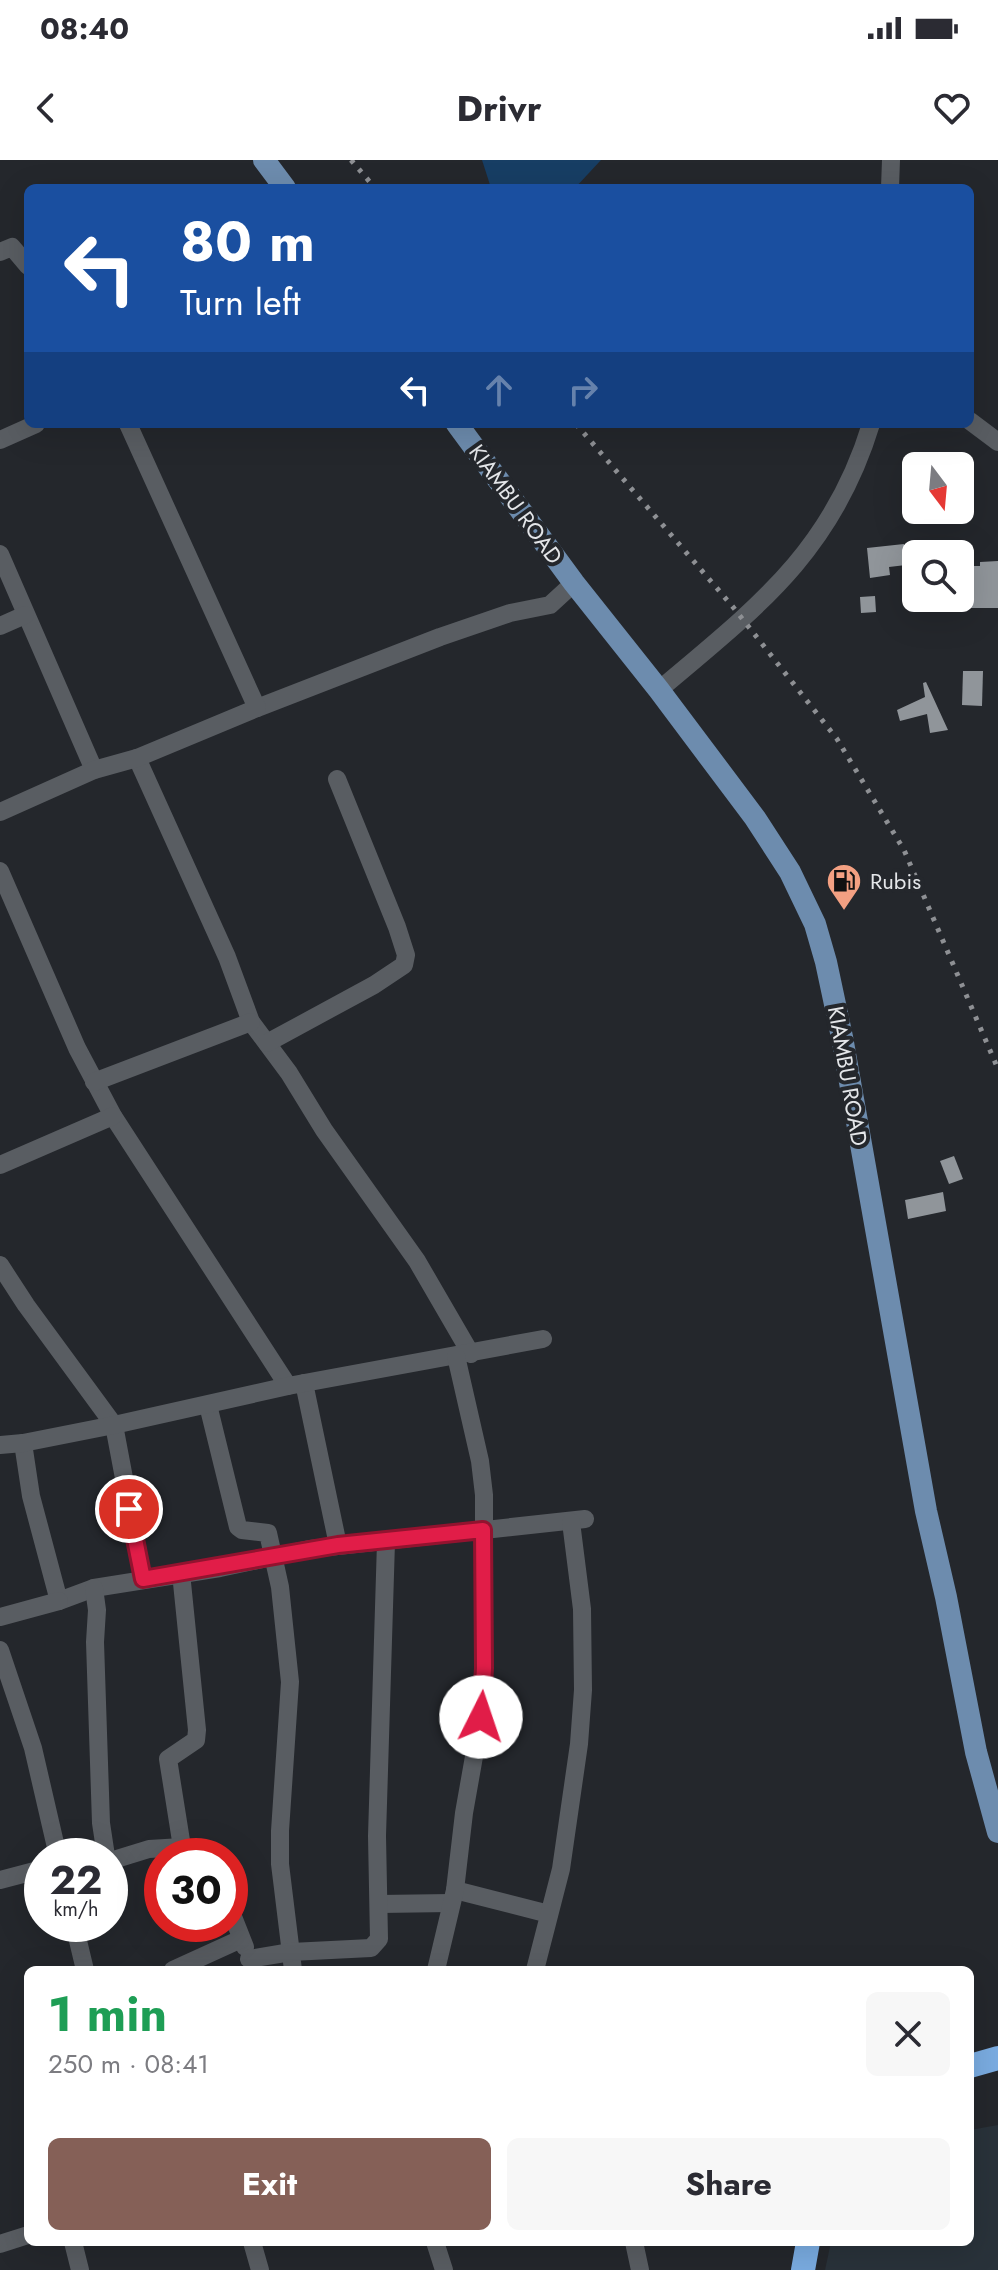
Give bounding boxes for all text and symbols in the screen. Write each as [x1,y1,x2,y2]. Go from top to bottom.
text: 08:40 [40,7,129,50]
text: Drivr [457,82,541,134]
icon: back [24,86,68,130]
icon: heart [930,86,974,130]
text: 80 m [180,201,315,282]
icon: left [48,216,152,320]
text: Turn left [180,276,301,328]
icon: left [393,368,437,412]
icon: ahead [477,368,521,412]
icon: right [561,368,605,412]
street label: KIAMBU ROAD [462,437,570,571]
north arrow [902,452,974,524]
map controls [902,452,974,612]
button: search [902,540,974,612]
fuel station icon: Rubis [825,862,863,912]
place label: Rubis [870,865,921,897]
street label: KIAMBU ROAD [820,1004,876,1148]
pin [95,1475,163,1543]
icon: arrive [107,1487,151,1531]
position arrow [439,1675,523,1759]
speed limit sign: 30 [144,1838,248,1942]
text: 22 [50,1851,102,1909]
text: km/h [53,1895,99,1924]
text: 1 min [48,1980,167,2049]
button: close [866,1992,950,2076]
text: 250 m · 08:41 [48,2045,209,2083]
button: Exit [48,2138,491,2230]
button: Share [507,2138,950,2230]

